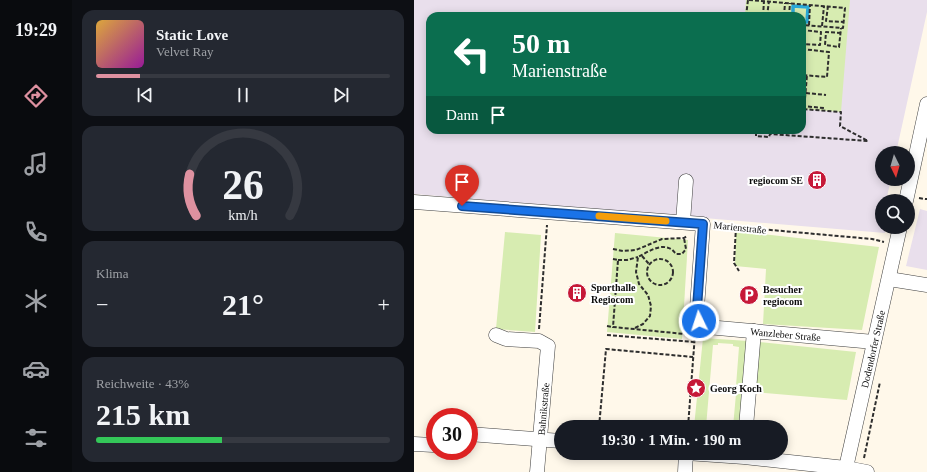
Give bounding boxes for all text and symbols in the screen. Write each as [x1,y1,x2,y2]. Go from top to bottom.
text: 19:29 [15,20,57,40]
text: Static Love [156,27,228,43]
icon: left [446,28,498,80]
text: 50 m [512,28,570,59]
text: Velvet Ray [156,44,213,59]
text: Marienstraße [512,61,607,81]
icon: directions [22,82,50,110]
icon: previous [134,84,156,106]
icon: pause [232,84,254,106]
icon: next [330,84,352,106]
icon: arrive [487,104,509,126]
text: Dann [446,107,479,123]
north arrow [875,146,915,186]
map controls [875,146,915,234]
icon: music [22,150,50,178]
text: 26 [222,162,264,208]
pin [445,165,479,206]
building icon: regiocom SE [806,169,828,191]
icon: arrive [451,171,473,193]
place label: regiocom SE [749,175,803,186]
button: search [875,194,915,234]
text: km/h [228,207,258,223]
icon: phone [22,218,50,246]
street label: Marienstraße [713,219,767,236]
text: Klima [96,266,129,281]
building icon: Sporthalle Regiocom [566,282,588,304]
place label: Sporthalle Regiocom [591,282,636,305]
parking icon: Besucher regiocom [738,284,760,306]
place label: Besucher regiocom [763,284,803,307]
icon: climate [22,287,50,315]
text: 21° [222,288,264,321]
text: − [96,292,108,317]
text: + [378,292,390,317]
position arrow [678,300,720,342]
street label: Dodendorfer Straße [859,309,887,389]
street label: Wanzleber Straße [750,326,822,343]
icon: car [22,355,50,383]
text: Reichweite · 43% [96,376,189,391]
place icon: Georg Koch [685,377,707,399]
street label: Bahnikstraße [536,382,551,436]
place label: Georg Koch [710,383,762,394]
text: 215 km [96,398,190,431]
speed limit sign: 30 [426,408,478,460]
icon: filters [22,424,50,452]
text: 19:30 · 1 Min. · 190 m [601,432,741,448]

